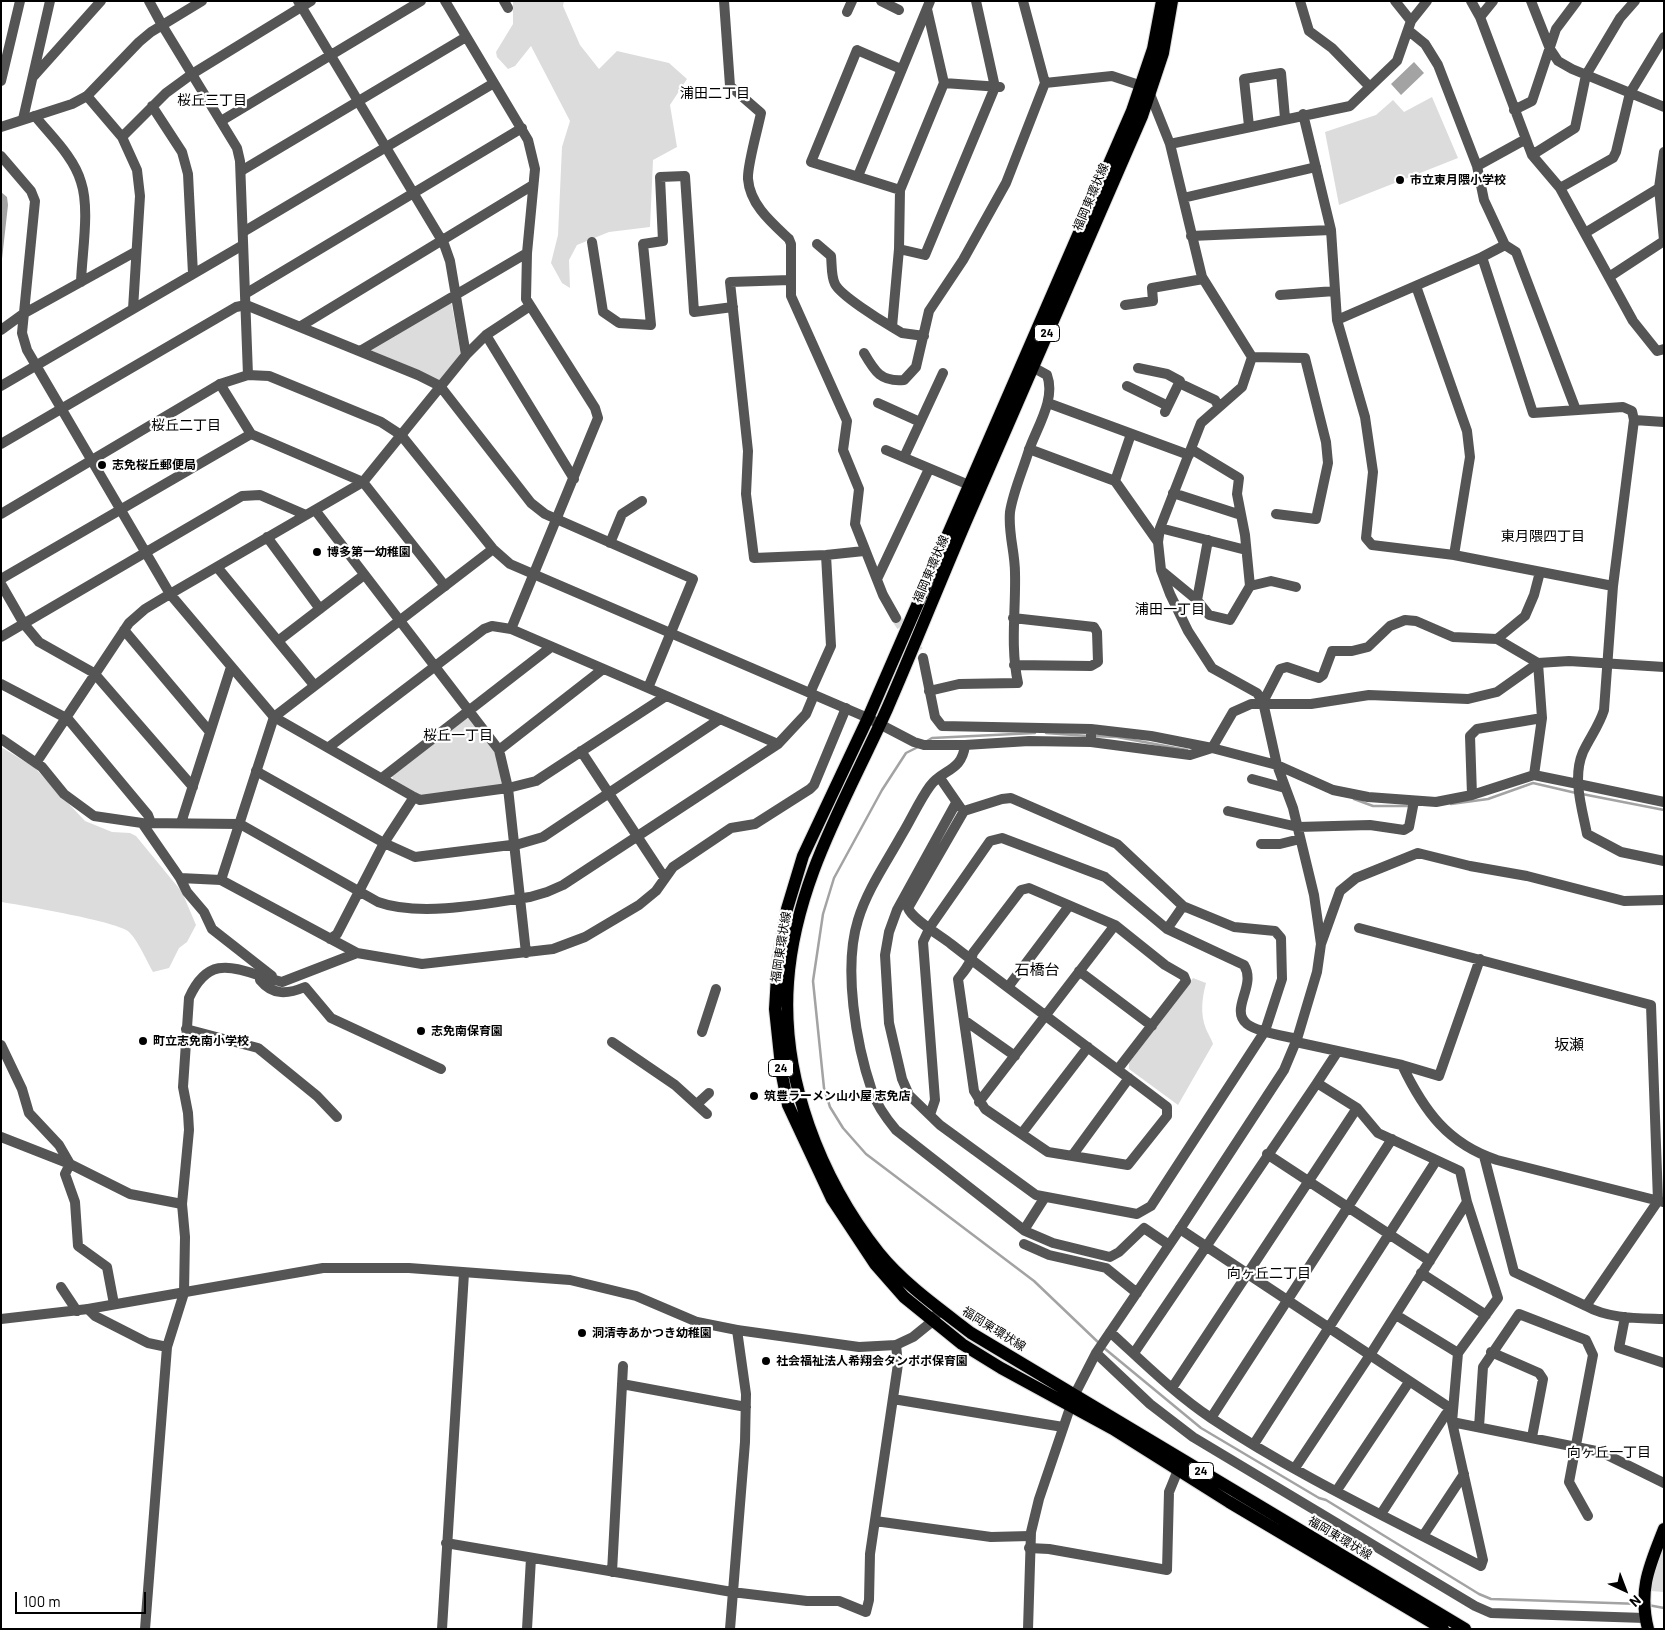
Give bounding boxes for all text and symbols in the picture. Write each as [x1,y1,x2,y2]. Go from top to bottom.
district label: 浦田二丁目 [680,85,750,101]
district label: 桜丘三丁目 [177,92,247,108]
street label: 福岡東環状線 [1070,161,1112,233]
place label: 市立東月隈小学校 [1410,173,1506,187]
marker: 市立東月隈小学校 [1394,174,1406,186]
road number: 24 [1034,324,1060,342]
district label: 桜丘二丁目 [151,417,221,433]
place label: 志免桜丘郵便局 [112,458,196,472]
marker: 志免桜丘郵便局 [96,459,108,471]
district label: 東月隈四丁目 [1501,528,1585,544]
street label: 福岡東環状線 [910,533,952,605]
place label: 博多第一幼稚園 [327,545,411,559]
marker: 博多第一幼稚園 [311,546,323,558]
district label: 浦田一丁目 [1135,601,1205,617]
district label: 桜丘一丁目 [423,727,493,743]
street label: 福岡東環状線 [768,910,794,984]
district label: 石橋台 [1015,961,1059,979]
place label: 志免南保育園 [431,1024,503,1038]
marker: 志免南保育園 [415,1025,427,1037]
place label: 町立志免南小学校 [153,1034,249,1048]
marker: 町立志免南小学校 [137,1035,149,1047]
district label: 坂瀬 [1554,1036,1584,1054]
road number: 24 [768,1060,794,1076]
place label: 筑豊ラーメン山小屋 志免店 [764,1089,910,1103]
marker: 筑豊ラーメン山小屋 志免店 [748,1090,760,1102]
district label: 向ヶ丘二丁目 [1227,1265,1311,1281]
street label: 福岡東環状線 [960,1304,1028,1354]
place label: 洞清寺あかつき幼稚園 [592,1326,712,1340]
marker: 洞清寺あかつき幼稚園 [576,1327,588,1339]
place label: 社会福祉法人希翔会タンポポ保育園 [776,1354,968,1368]
marker: 社会福祉法人希翔会タンポポ保育園 [760,1355,772,1367]
district label: 向ヶ丘一丁目 [1567,1444,1651,1460]
road number: 24 [1188,1462,1214,1480]
street label: 福岡東環状線 [1305,1513,1375,1563]
north arrow [1600,1565,1650,1615]
scale bar [18,1582,149,1614]
text: 100 m [23,1592,61,1610]
text: N [1626,1592,1645,1611]

